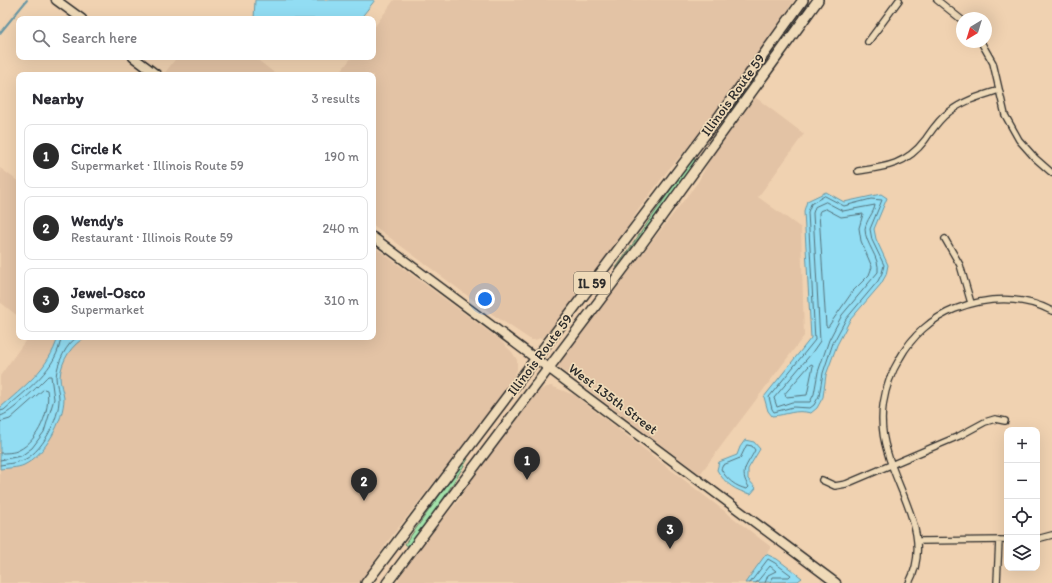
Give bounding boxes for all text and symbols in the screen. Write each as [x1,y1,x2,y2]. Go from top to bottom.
north arrow [956,12,992,48]
search box [16,16,376,60]
icon: search [30,27,52,49]
text: Search here [62,29,137,47]
street label: Illinois Route 59 [697,50,769,140]
text: Nearby [32,88,84,108]
text: 3 results [311,91,360,106]
text: Circle K [71,140,122,158]
text: 1 [43,149,49,164]
text: 190 m [324,149,359,164]
text: Supermarket · Illinois Route 59 [71,158,244,173]
text: Wendy's [71,212,124,230]
text: 2 [43,221,49,236]
text: 240 m [322,221,359,236]
text: Restaurant · Illinois Route 59 [71,230,233,245]
road number: IL 59 [574,272,610,294]
text: Jewel-Osco [71,284,145,302]
your location [475,289,495,309]
text: 3 [42,293,50,308]
text: 310 m [324,293,359,308]
text: Supermarket [71,302,144,317]
street label: Illinois Route 59 [504,311,576,399]
street label: West 135th Street [565,360,661,438]
map controls [1004,427,1040,571]
button: + [1004,427,1040,463]
pin: 1 [514,447,540,480]
button: − [1004,463,1040,499]
pin: 2 [351,468,377,501]
button: locate [1004,499,1040,535]
pin: 3 [657,516,683,549]
button: layers [1004,535,1040,571]

